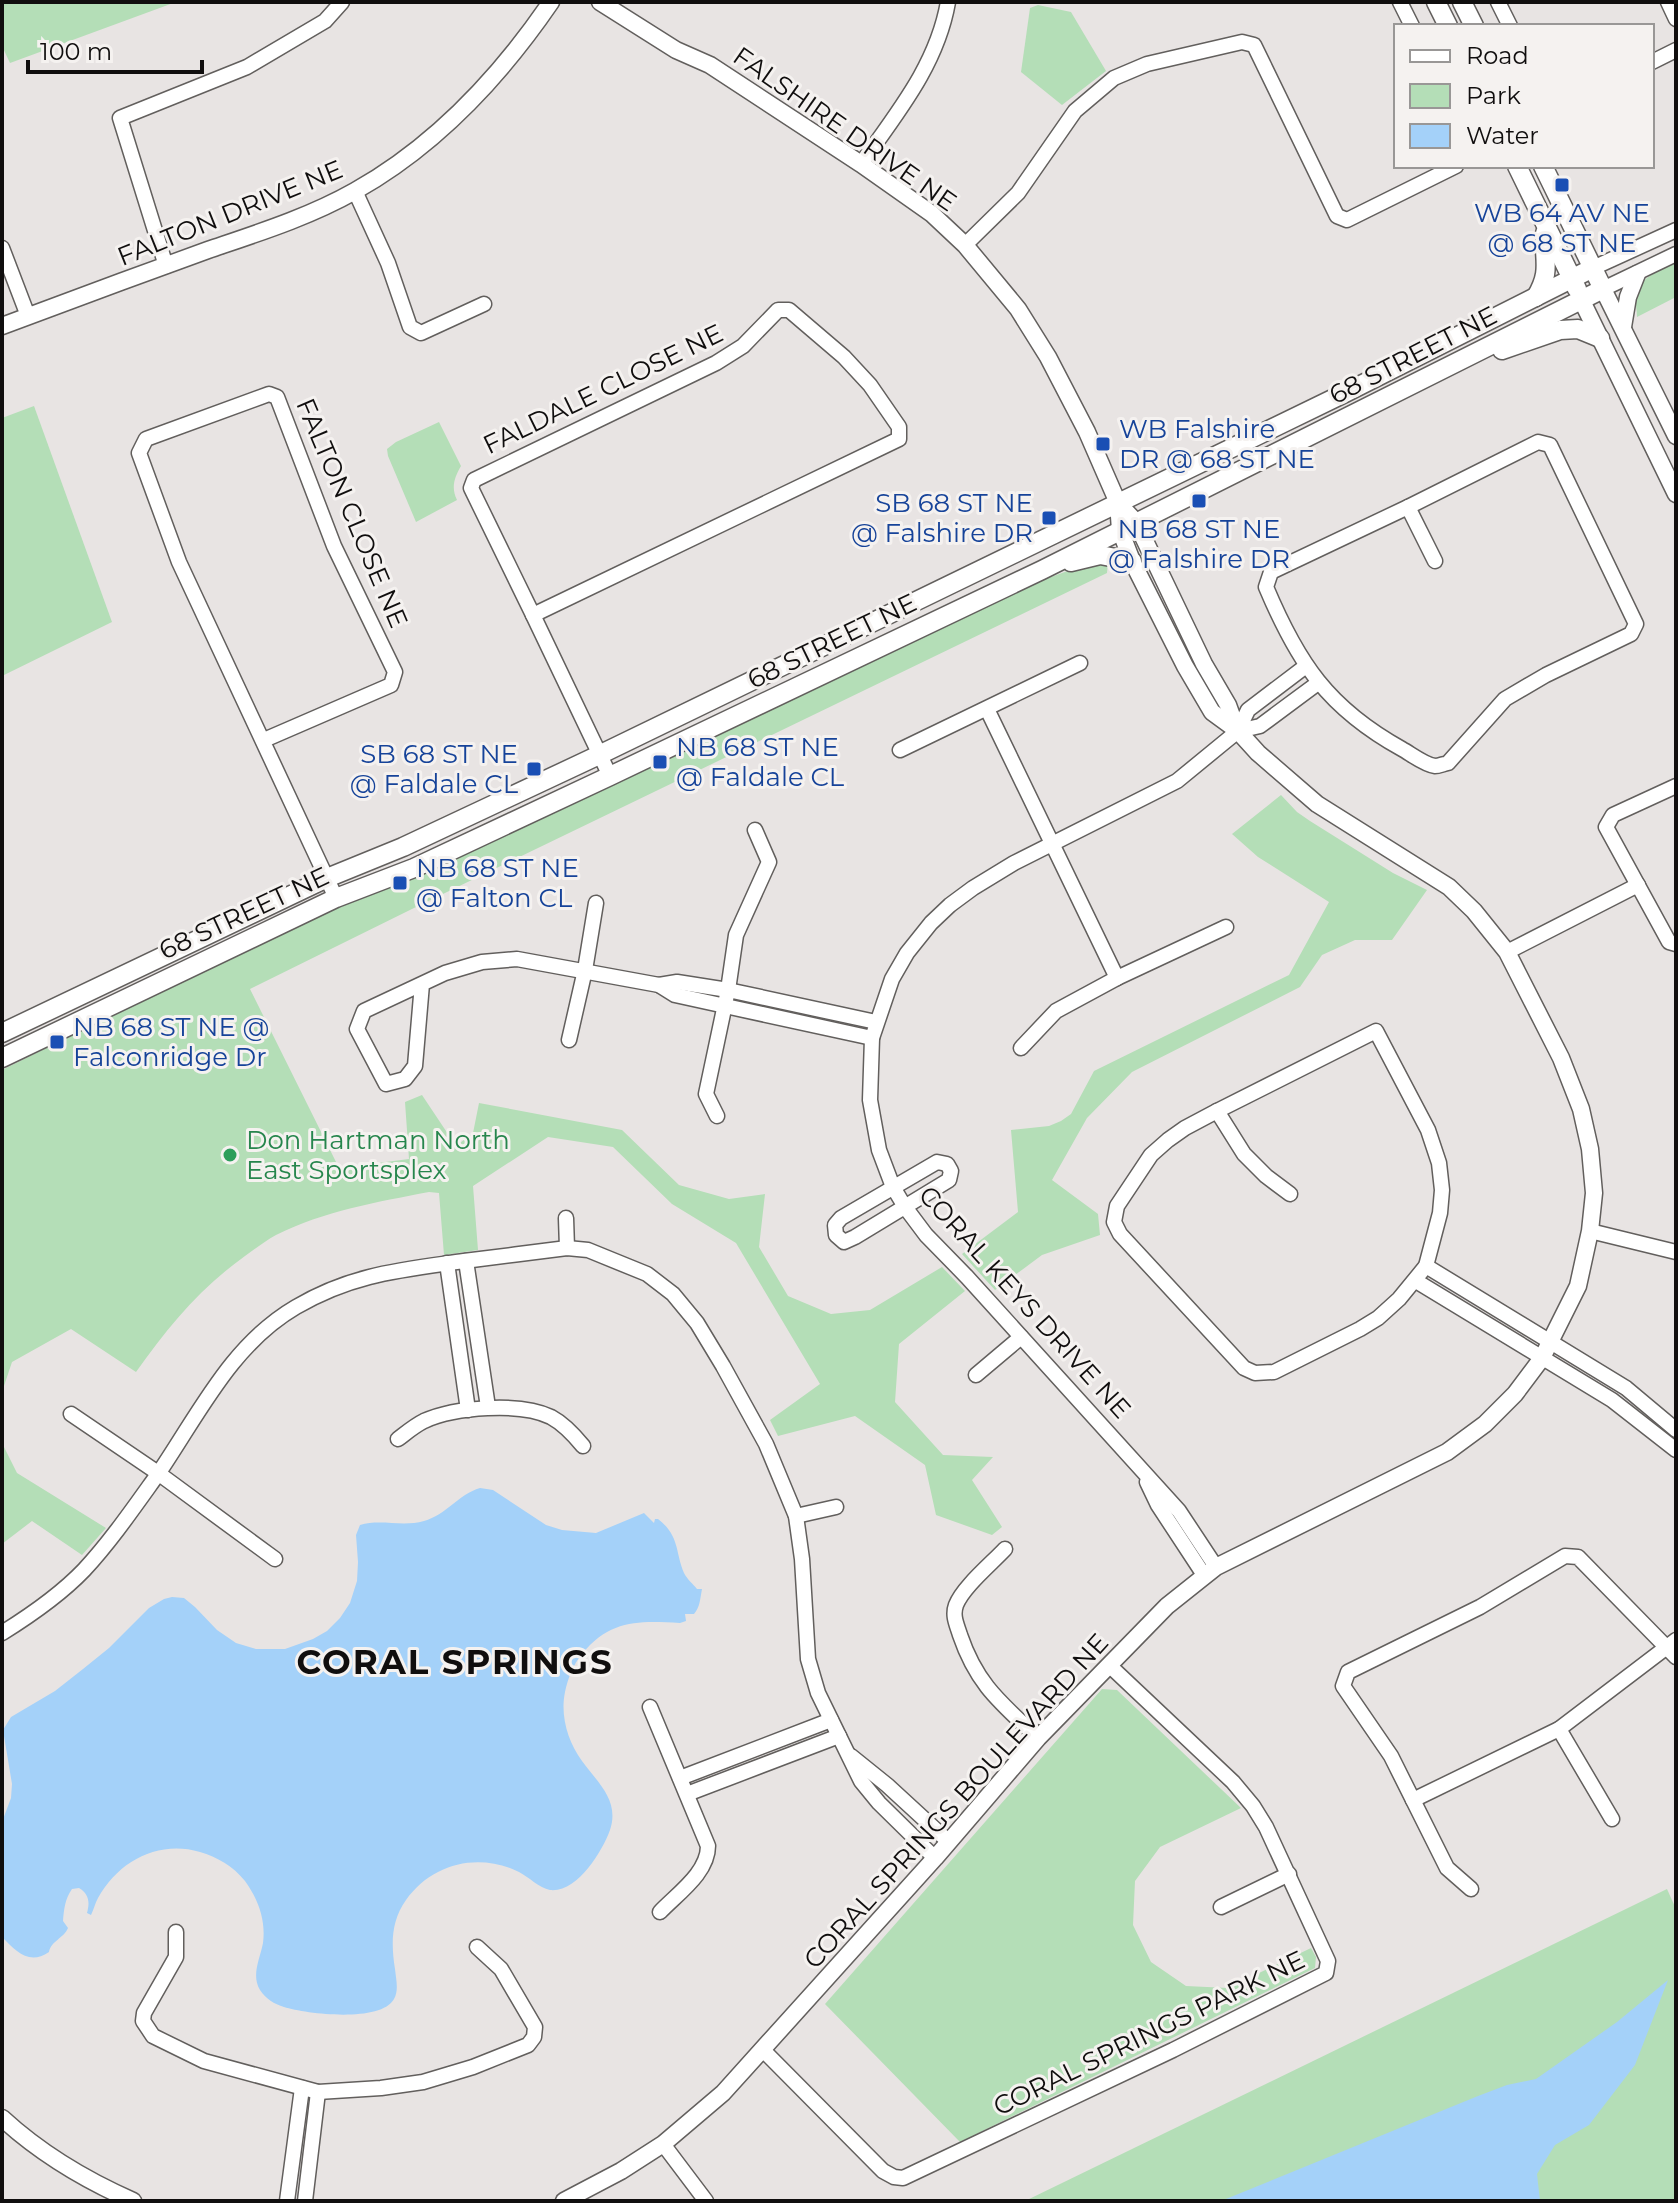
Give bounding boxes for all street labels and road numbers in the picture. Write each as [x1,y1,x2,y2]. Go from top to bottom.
street label: FALSHIRE DRIVE NE [727,40,963,218]
street label: FALTON DRIVE NE [113,153,347,273]
street label: 68 STREET NE [1324,299,1502,411]
street label: FALDALE CLOSE NE [478,317,728,461]
street label: FALTON CLOSE NE [289,394,415,632]
street label: 68 STREET NE [742,586,922,696]
street label: 68 STREET NE [154,860,334,966]
street label: CORAL KEYS DRIVE NE [912,1179,1138,1425]
street label: CORAL SPRINGS BOULEVARD NE [797,1627,1115,1975]
street label: CORAL SPRINGS PARK NE [988,1943,1310,2123]

